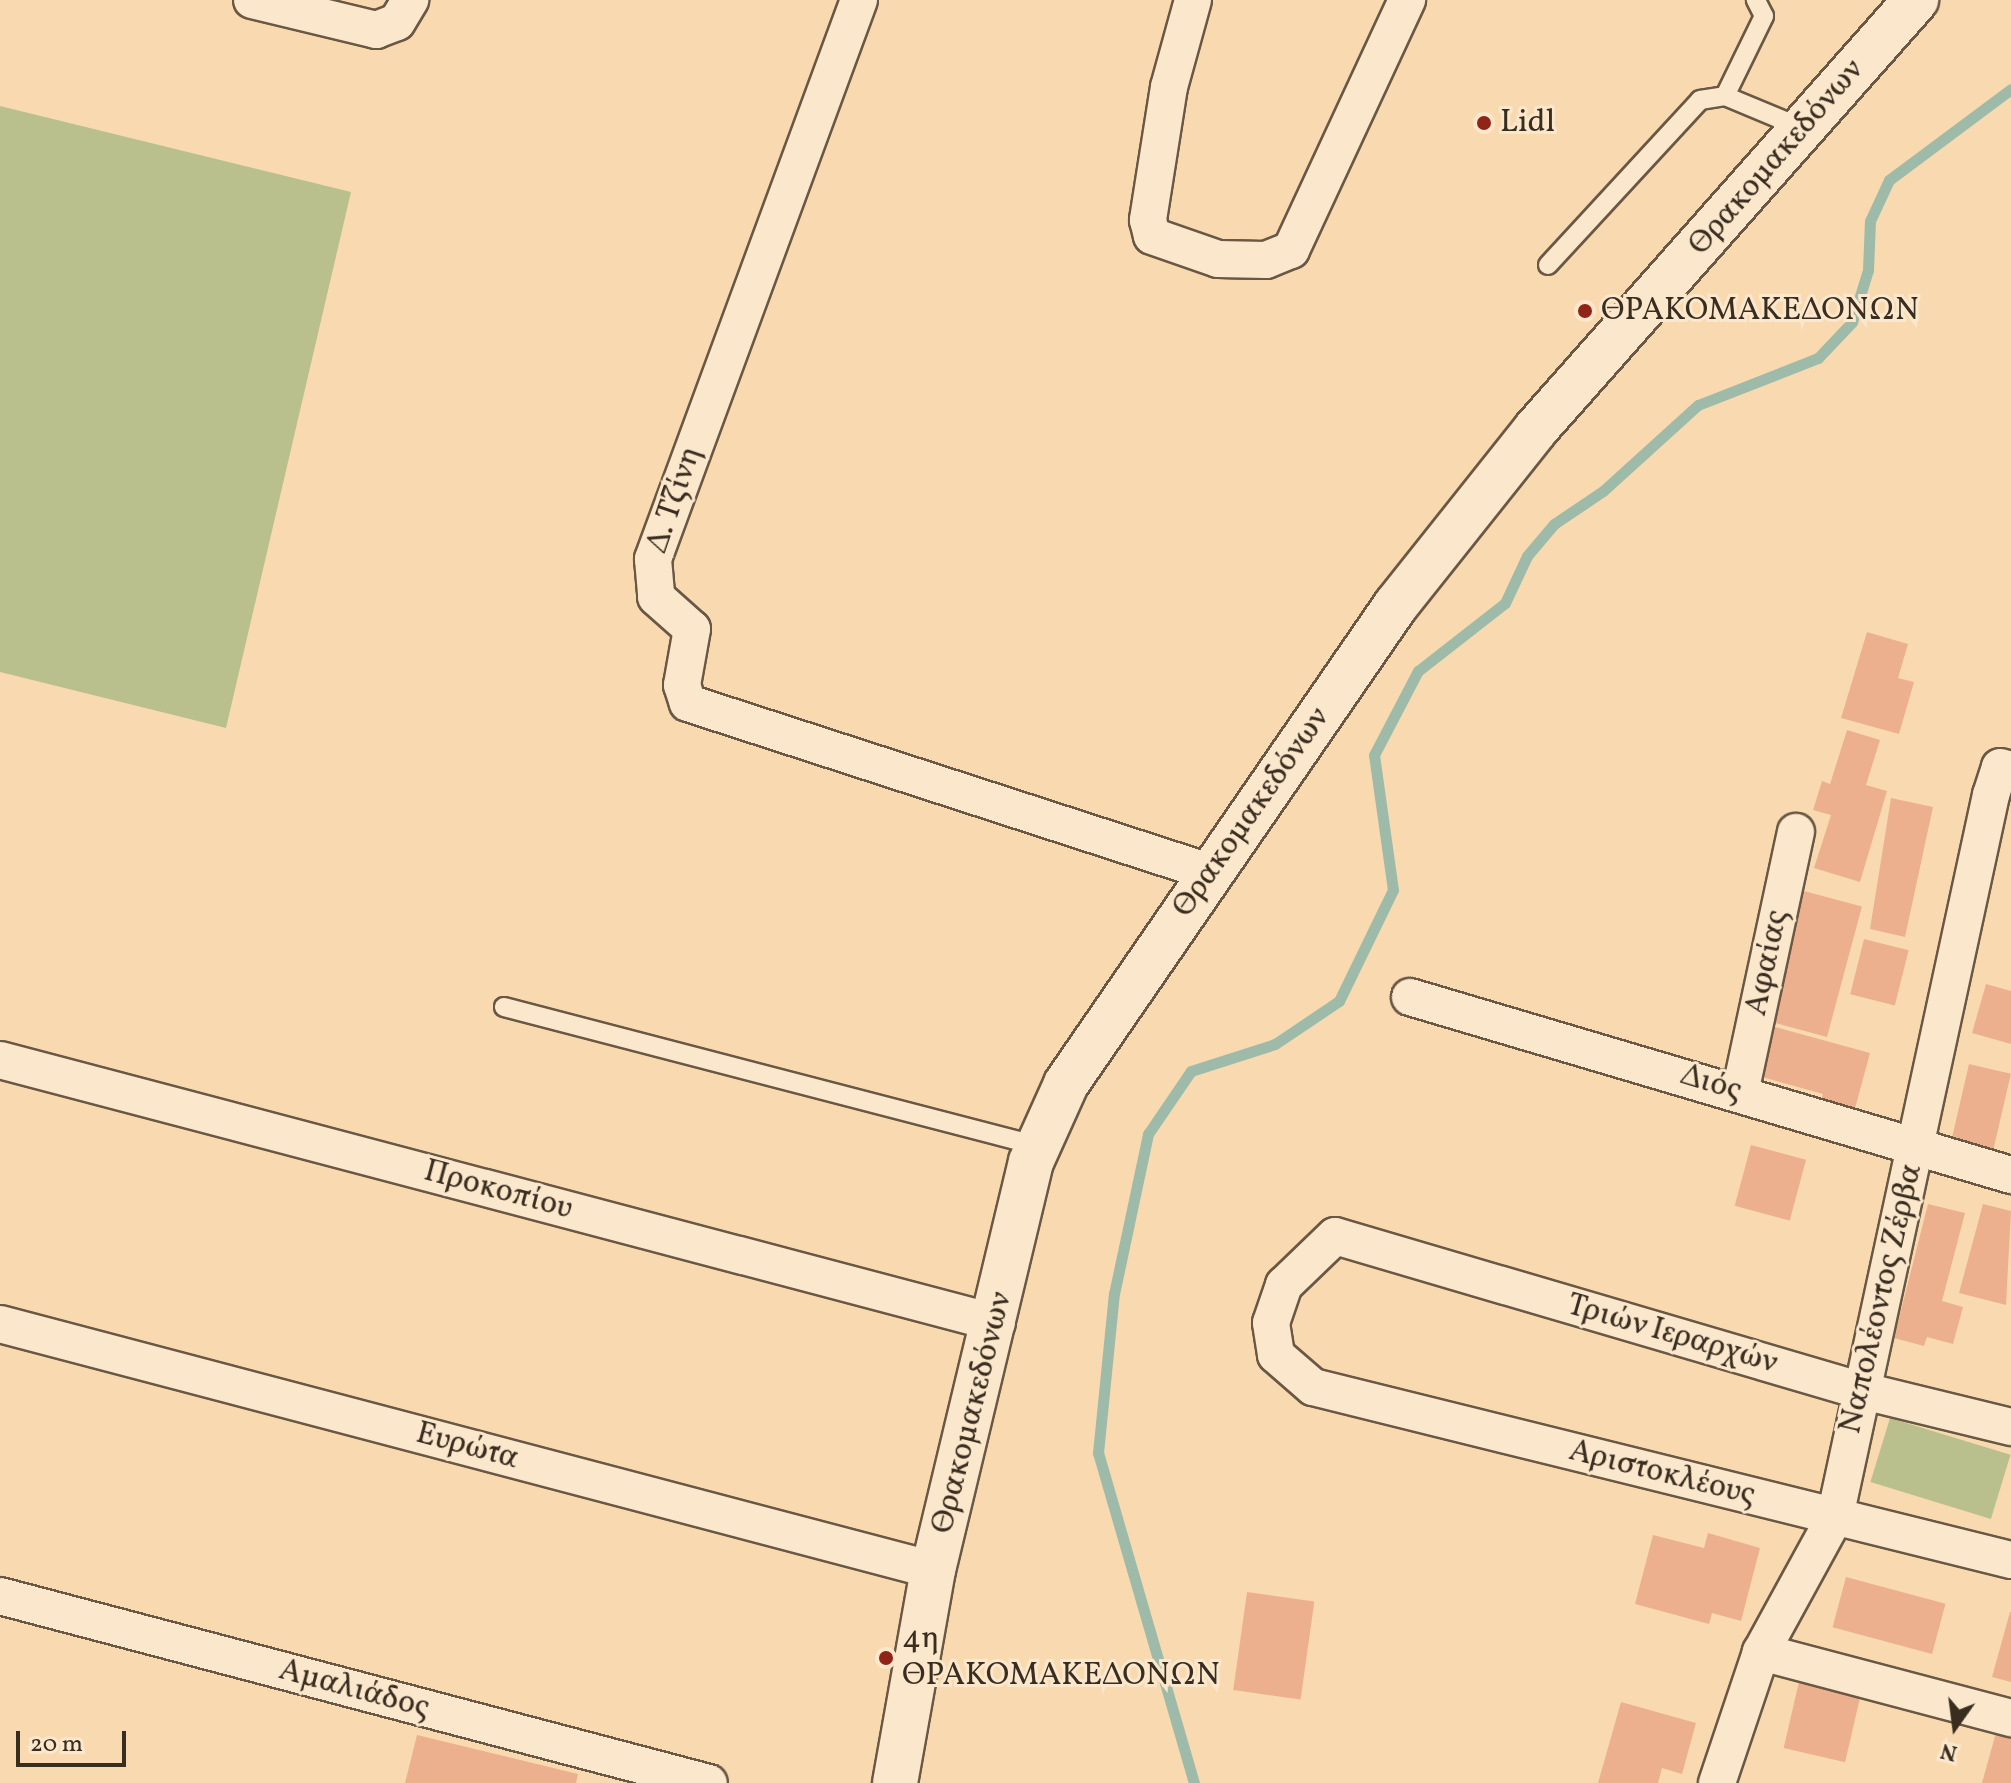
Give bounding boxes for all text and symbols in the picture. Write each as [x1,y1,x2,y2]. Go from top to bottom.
street label: Θρακομακεδόνων [1681,52,1873,264]
place label: Lidl [1500,104,1555,142]
marker: Lidl [1475,114,1493,132]
place label: ΘΡΑΚΟΜΑΚΕΔΟΝΩΝ [1601,292,1919,330]
marker: ΘΡΑΚΟΜΑΚΕΔΟΝΩΝ [1576,302,1594,320]
street label: Δ. Τζίνη [639,441,711,559]
street label: Θρακομακεδόνων [1165,701,1339,925]
street label: Αφαίας [1738,907,1798,1019]
street label: Διός [1676,1057,1746,1111]
street label: Προκοπίου [419,1153,577,1229]
street label: Ναπολέοντος Ζέρβα [1832,1160,1932,1438]
street label: Τριών Ιεραρχών [1562,1287,1782,1383]
street label: Θρακομακεδόνων [924,1288,1022,1538]
street label: Ευρώτα [412,1415,522,1479]
street label: Αριστοκλέους [1565,1432,1759,1516]
place label: 4η ΘΡΑΚΟΜΑΚΕΔΟΝΩΝ [902,1621,1220,1696]
marker: 4η ΘΡΑΚΟΜΑΚΕΔΟΝΩΝ [877,1649,895,1667]
street label: Αμαλιάδος [274,1651,434,1729]
north arrow [1915,1687,1995,1767]
scale bar [20,1715,130,1765]
text: 20 m [30,1728,83,1762]
text: N [1938,1734,1961,1768]

